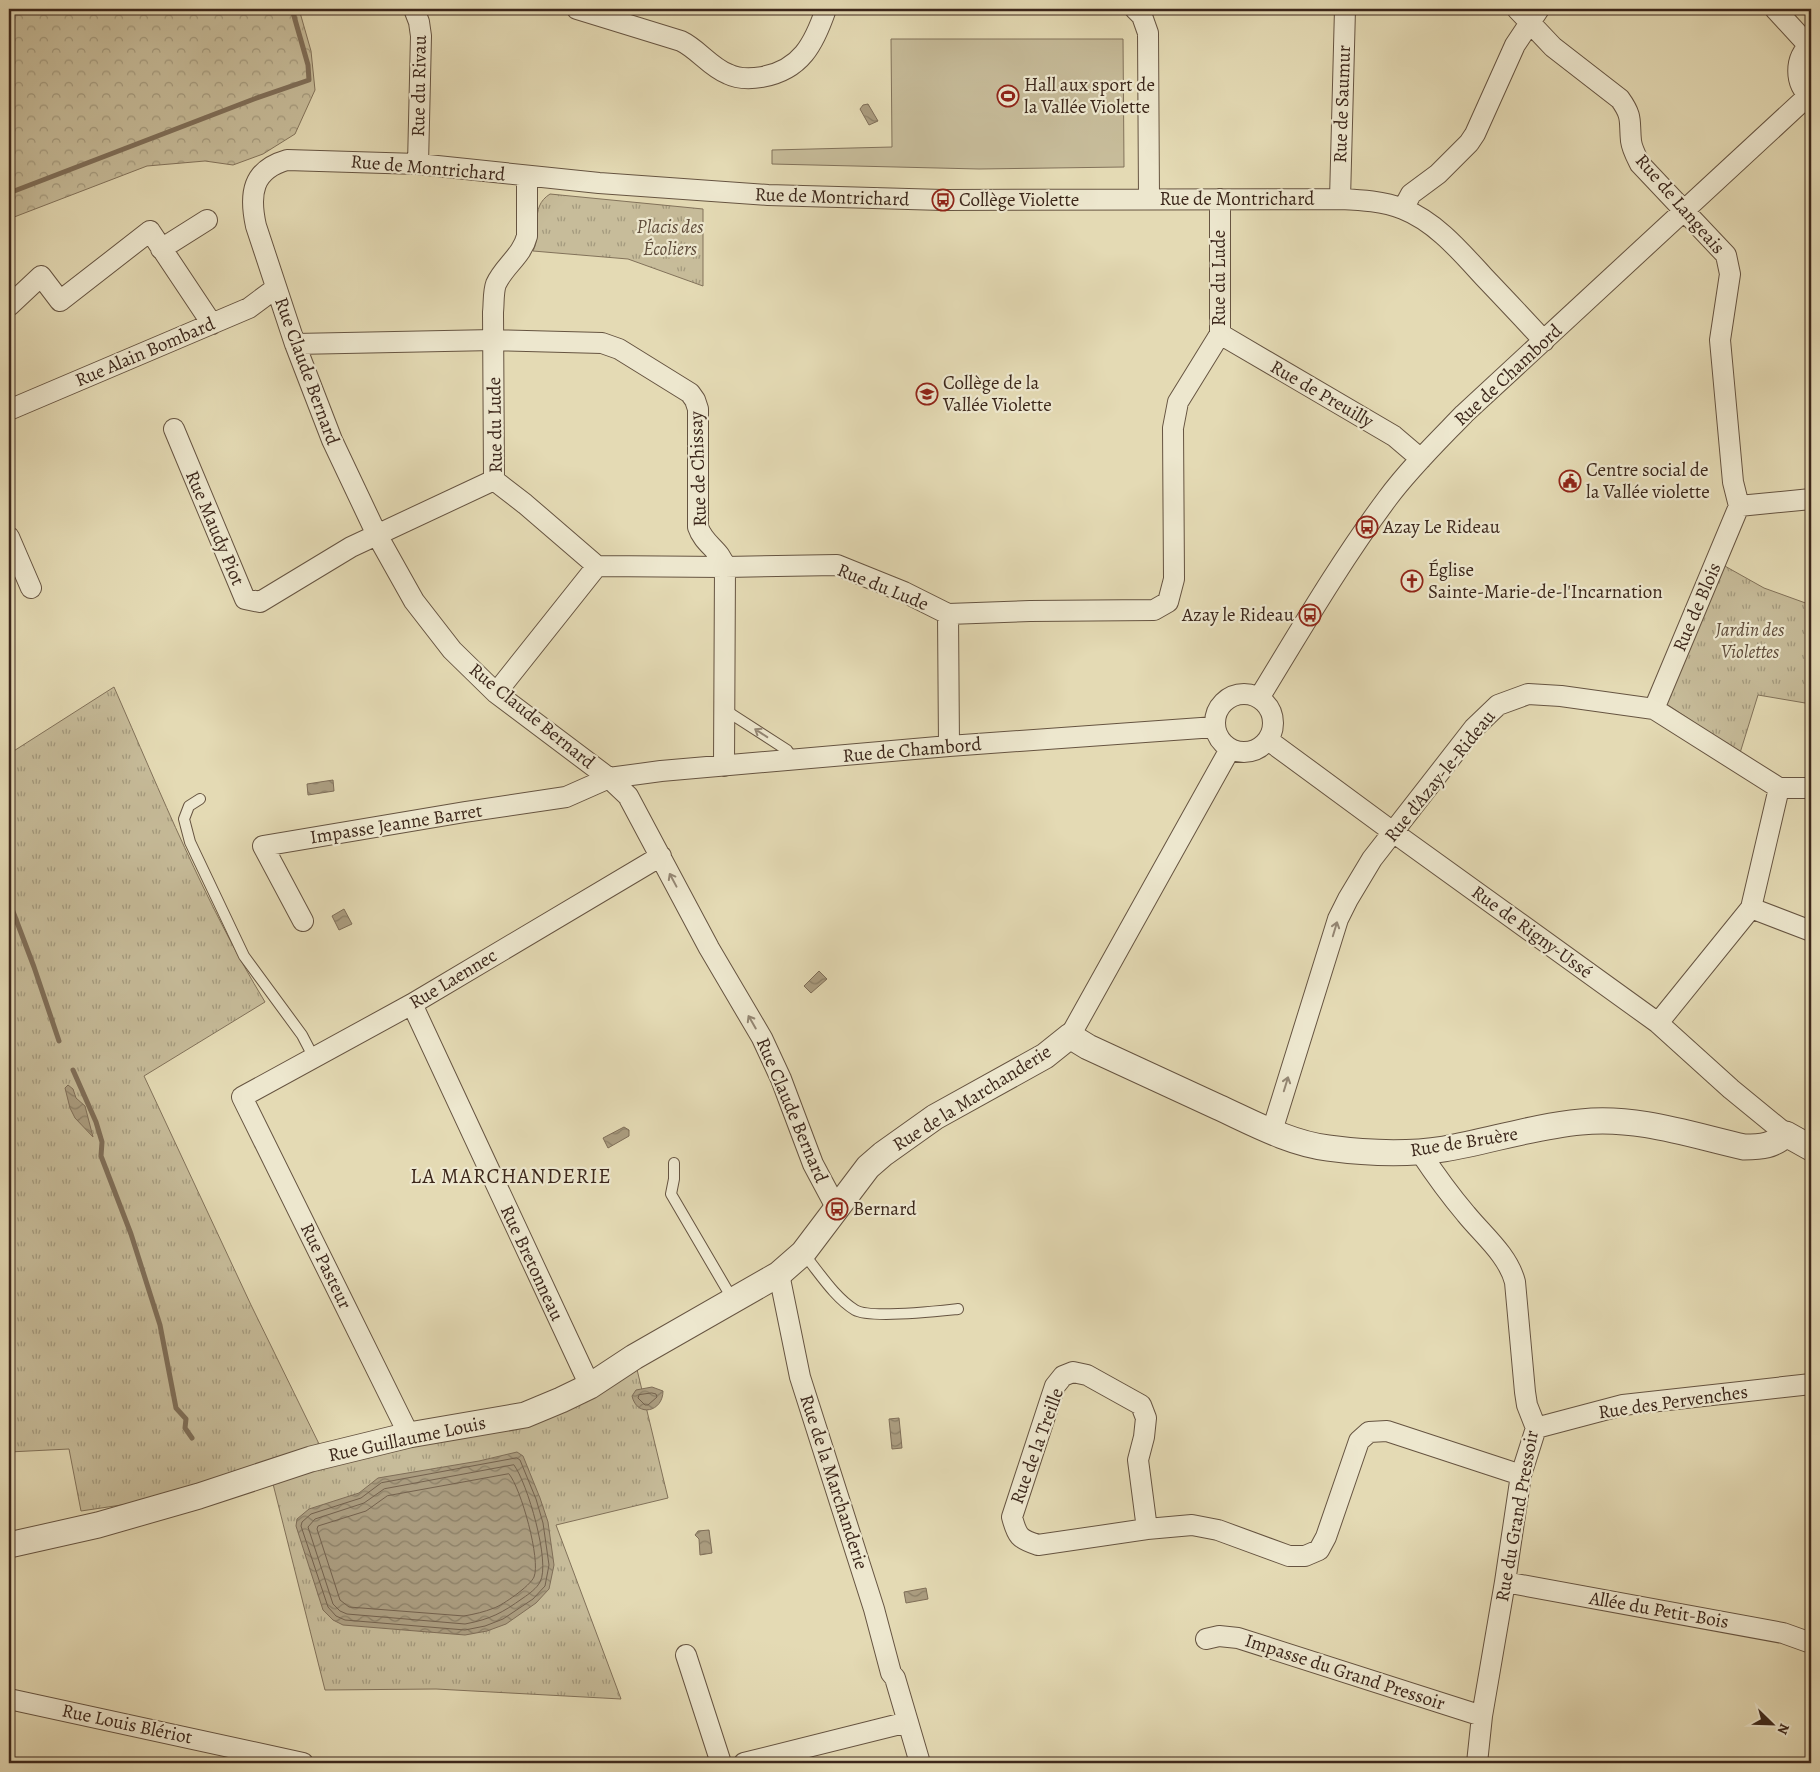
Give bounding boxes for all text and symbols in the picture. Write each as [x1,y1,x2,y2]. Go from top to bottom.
street label: Rue du Rivau [405,34,433,137]
street label: Rue de Saumur [1327,44,1357,164]
place label: Hall aux sport de la Vallée Violette [1024,72,1155,120]
sports icon: Hall aux sport de la Vallée Violette [996,84,1020,108]
street label: Rue de Montrichard [350,148,507,188]
street label: Rue de Langeais [1629,148,1731,260]
street label: Rue de Montrichard [754,181,911,213]
street label: Rue de Montrichard [1160,186,1315,212]
place label: Collège Violette [959,187,1079,213]
bus stop icon: Collège Violette [931,188,955,212]
park label: Placis des Écoliers [637,214,704,262]
street label: Rue du Lude [1206,230,1232,326]
street label: Rue Claude Bernard [268,294,346,449]
street label: Rue Alain Bombard [71,311,220,393]
street label: Rue de Chambord [1448,317,1568,432]
street label: Rue de Preuilly [1266,354,1379,434]
place label: Collège de la Vallée Violette [942,370,1052,418]
street label: Rue du Lude [481,377,509,473]
school or university icon: Collège de la Vallée Violette [915,382,939,406]
street label: Rue de Chissay [683,410,713,527]
place label: Centre social de la Vallée violette [1586,457,1710,505]
street label: Rue Maudy Piot [179,467,251,589]
public building icon: Centre social de la Vallée violette [1558,469,1582,493]
place label: Azay Le Rideau [1382,514,1501,540]
bus stop icon: Azay Le Rideau [1355,515,1379,539]
street label: Rue du Lude [833,557,933,617]
place label: Église Sainte-Marie-de-l'Incarnation [1428,557,1663,605]
street label: Rue de Blois [1667,558,1727,656]
church icon: Église Sainte-Marie-de-l'Incarnation [1400,569,1424,593]
place label: Azay le Rideau [1181,602,1295,628]
bus stop icon: Azay le Rideau [1298,603,1322,627]
park label: Jardin des Violettes [1715,617,1785,665]
street label: Rue Claude Bernard [463,657,601,775]
street label: Rue d'Azay-le-Rideau [1379,704,1502,848]
one-way arrow [754,728,768,738]
street label: Rue de Chambord [842,731,983,769]
street label: Impasse Jeanne Barret [308,798,484,850]
one-way arrow [668,872,678,887]
street label: Rue de Rigny-Ussé [1466,879,1598,985]
one-way arrow [1330,921,1340,937]
street label: Rue Laennec [404,943,502,1015]
one-way arrow [747,1014,757,1029]
street label: Rue Claude Bernard [750,1033,835,1187]
street label: Rue de la Marchanderie [888,1039,1056,1157]
one-way arrow [1282,1077,1292,1093]
street label: Rue de Bruère [1408,1121,1520,1163]
district label: LA MARCHANDERIE [410,1162,612,1190]
place label: Bernard [853,1196,917,1222]
bus stop icon: Bernard [825,1197,849,1221]
street label: Rue Bretonneau [494,1201,570,1326]
street label: Rue Pasteur [294,1219,358,1313]
street label: Rue des Pervenches [1597,1379,1749,1425]
street label: Rue de la Treille [1004,1384,1070,1508]
street label: Rue de la Marchanderie [793,1391,875,1573]
street label: Rue Guillaume Louis [326,1410,488,1468]
street label: Rue du Grand Pressoir [1489,1428,1545,1604]
street label: Allée du Petit-Bois [1586,1585,1731,1635]
street label: Impasse du Grand Pressoir [1242,1627,1448,1717]
street label: Rue Louis Blériot [59,1698,195,1750]
north arrow [1748,1700,1798,1750]
text: N [1773,1720,1794,1737]

